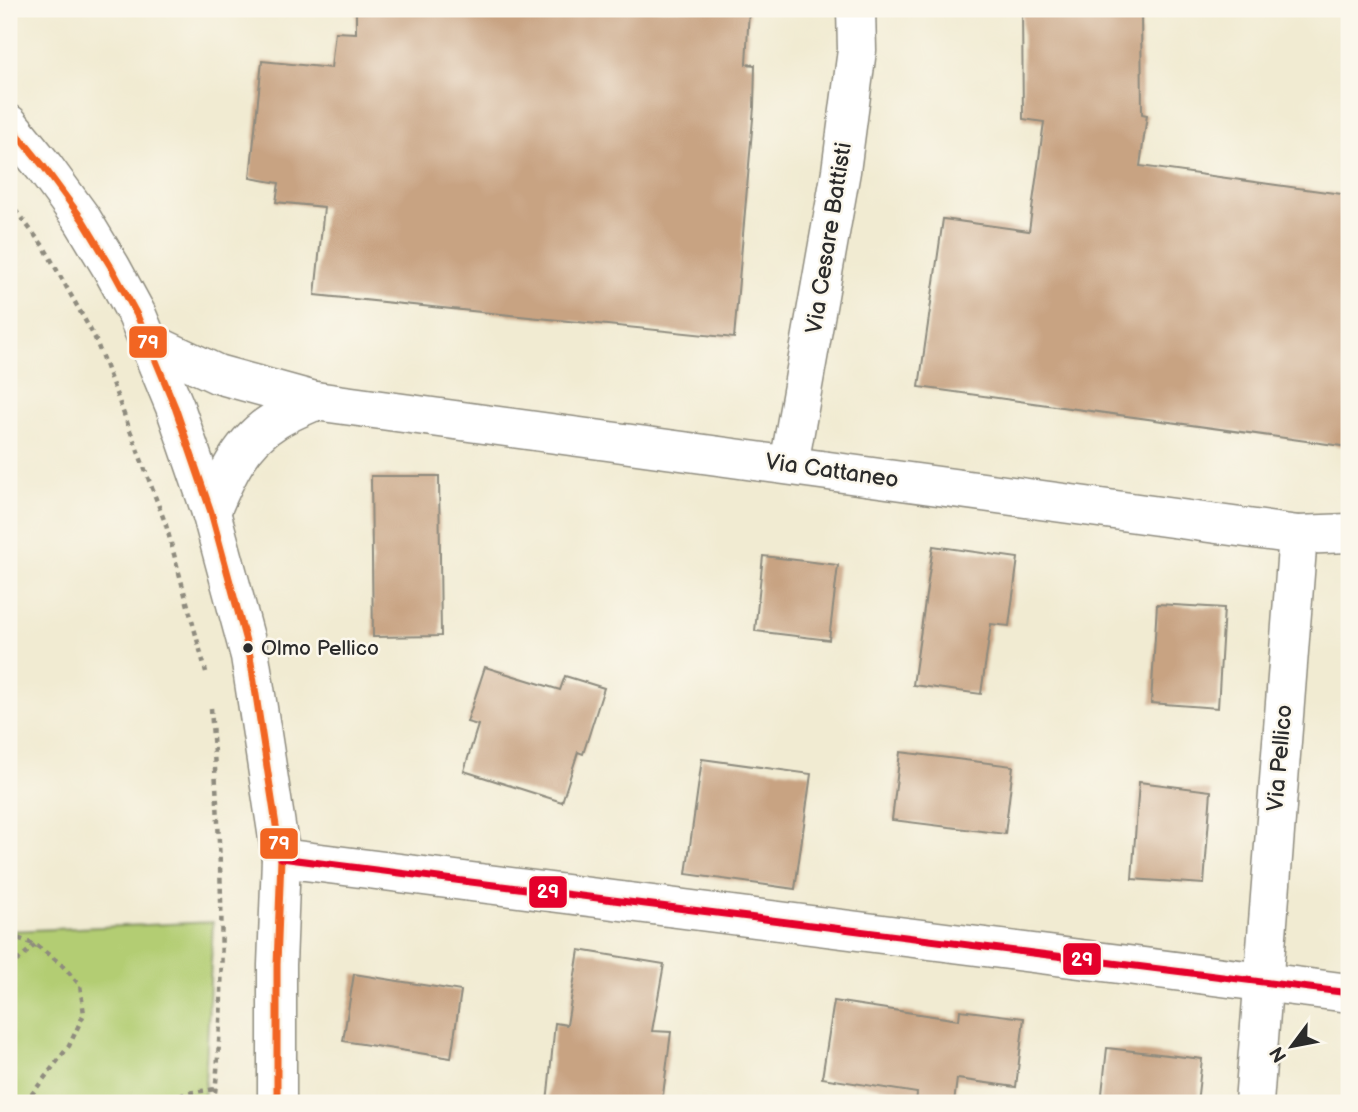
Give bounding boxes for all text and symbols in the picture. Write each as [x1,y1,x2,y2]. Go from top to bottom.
street label: Via Cesare Battisti [800,140,858,336]
line badge: 79 [128,325,168,359]
text: 79 [137,332,159,355]
street label: Via Cattaneo [764,448,900,494]
place label: Olmo Pellico [261,636,379,661]
marker: Olmo Pellico [241,641,255,655]
street label: Via Pellico [1261,704,1299,812]
line badge: 79 [259,827,299,860]
text: 79 [268,833,290,856]
line badge: 29 [528,875,568,909]
text: 29 [537,881,559,904]
line badge: 29 [1062,942,1102,976]
text: 29 [1071,949,1093,972]
north arrow [1256,1010,1326,1080]
text: N [1265,1042,1292,1066]

